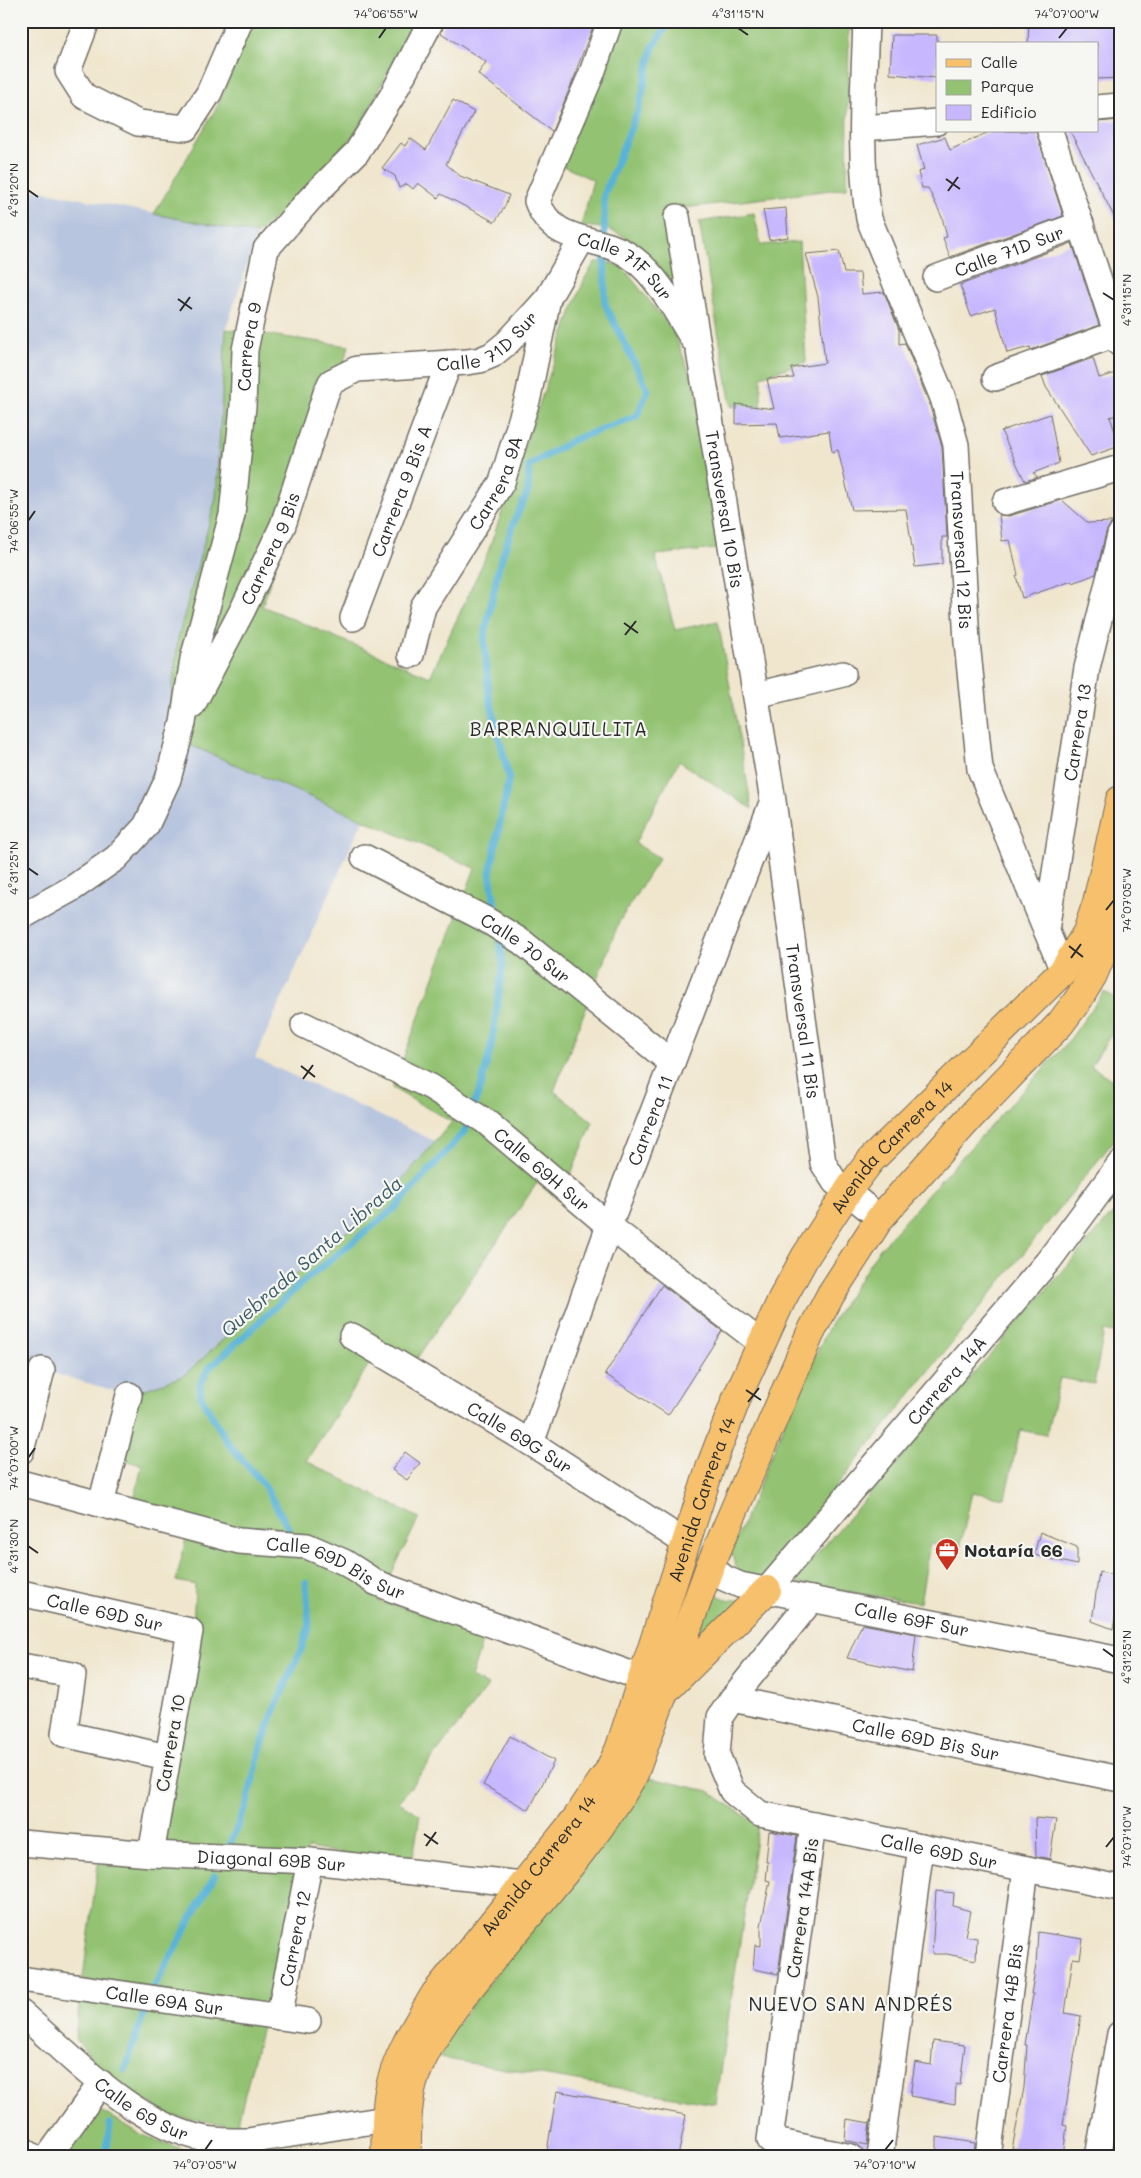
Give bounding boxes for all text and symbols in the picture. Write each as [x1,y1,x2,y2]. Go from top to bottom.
text: 74°06'55"W [354,5,418,21]
text: 4°31'15"N [712,5,764,21]
text: 74°07'00"W [1035,5,1099,21]
legend [936,42,1098,132]
text: Calle [981,52,1018,72]
text: Parque [981,76,1034,96]
text: Edificio [981,102,1037,122]
text: 4°31'20"N [5,163,21,217]
street label: Calle 71D Sur [951,219,1067,282]
street label: Calle 71F Sur [575,226,678,305]
text: 4°31'15"N [1118,274,1134,326]
street label: Carrera 9 [232,299,267,392]
street label: Calle 71D Sur [436,306,542,376]
street label: Carrera 9 Bis A [365,421,437,560]
street label: Transversal 10 Bis [700,428,750,590]
street label: Carrera 9A [463,433,527,535]
street label: Transversal 12 Bis [945,470,978,630]
text: 74°06'55"W [5,489,21,553]
street label: Carrera 9 Bis [235,489,305,609]
street label: Carrera 13 [1057,682,1096,783]
district label: BARRANQUILLITA [470,716,648,741]
text: 4°31'25"N [5,841,21,895]
text: 74°07'05"W [1118,868,1134,932]
street label: Calle 70 Sur [476,907,576,989]
street label: Transversal 11 Bis [781,942,826,1100]
street label: Carrera 11 [621,1071,678,1169]
street label: Avenida Carrera 14 [825,1074,958,1218]
street label: Calle 69H Sur [489,1122,595,1217]
water label: Quebrada Santa Librada [215,1170,407,1342]
street label: Carrera 14A [901,1330,991,1430]
street label: Calle 69G Sur [463,1396,577,1479]
street label: Avenida Carrera 14 [662,1413,741,1585]
text: 74°07'00"W [5,1426,21,1490]
text: 4°31'30"N [5,1519,21,1573]
street label: Calle 69D Bis Sur [265,1531,409,1605]
office icon: Notaría 66 [934,1537,960,1571]
place label: Notaría 66 [964,1538,1063,1562]
street label: Calle 69D Sur [44,1587,165,1637]
street label: Calle 69F Sur [852,1596,971,1642]
text: 4°31'25"N [1118,1630,1134,1684]
street label: Carrera 10 [150,1692,190,1794]
street label: Calle 69D Bis Sur [850,1712,1002,1766]
street label: Avenida Carrera 14 [475,1790,601,1941]
text: 74°07'10"W [1118,1806,1134,1868]
street label: Calle 69D Sur [879,1827,1000,1875]
street label: Carrera 14A Bis [780,1836,824,1980]
street label: Diagonal 69B Sur [196,1844,347,1877]
street label: Carrera 12 [273,1888,316,1989]
street label: Carrera 14B Bis [986,1942,1028,2084]
street label: Calle 69A Sur [104,1980,225,2020]
district label: NUEVO SAN ANDRÉS [749,1991,953,2016]
street label: Calle 69 Sur [90,2071,192,2146]
text: 74°07'05"W [173,2156,237,2172]
text: 74°07'10"W [854,2156,916,2172]

